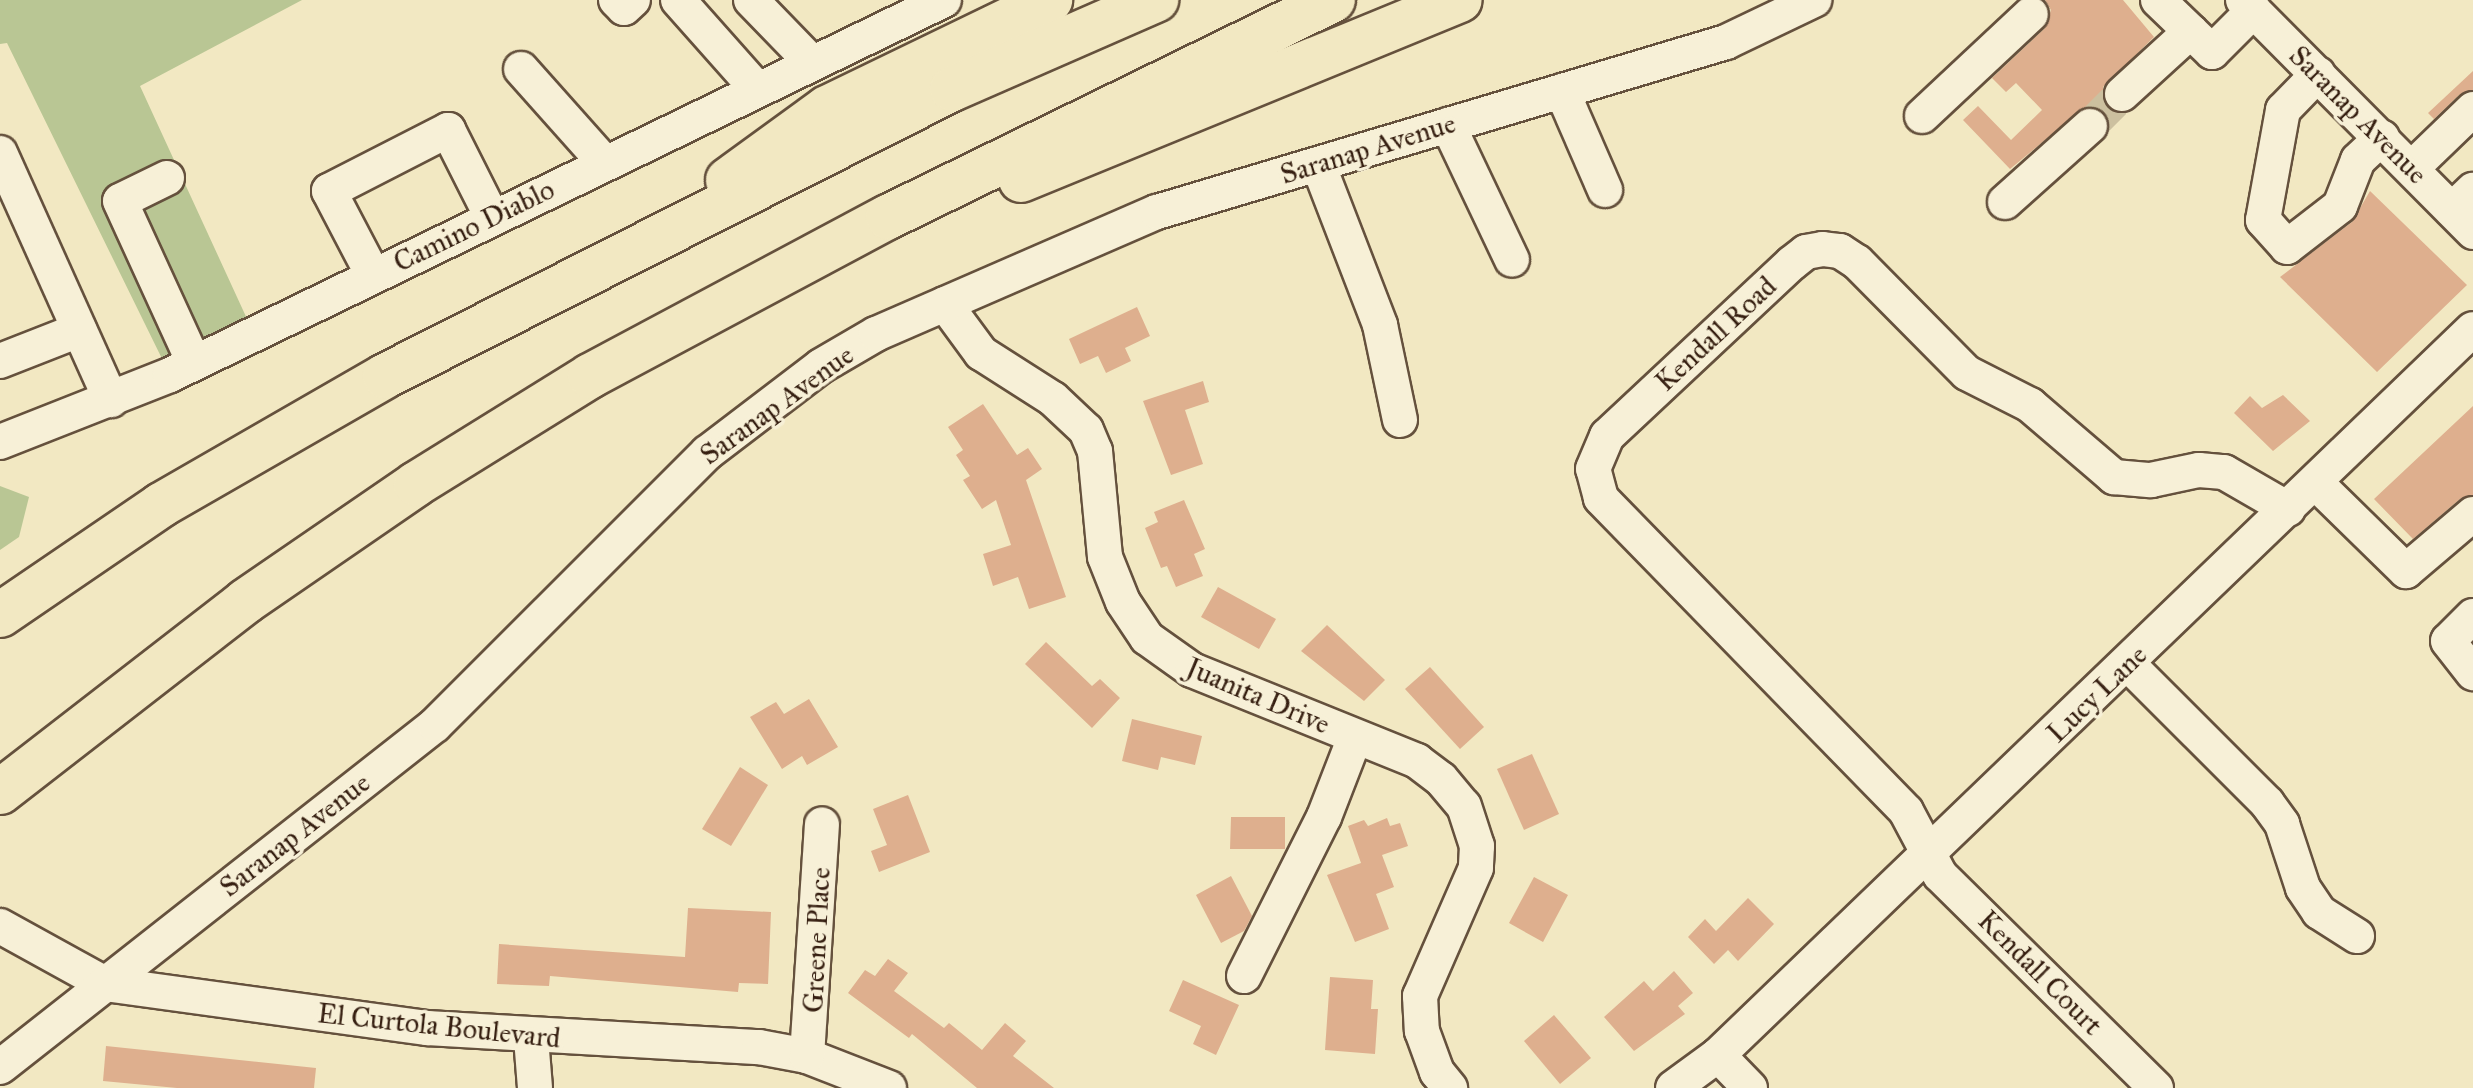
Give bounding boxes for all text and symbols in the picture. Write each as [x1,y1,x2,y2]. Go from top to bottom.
street label: Saranap Avenue [2282,39,2434,191]
street label: Saranap Avenue [1276,106,1460,192]
street label: Camino Diablo [388,173,560,279]
street label: Kendall Road [1649,270,1783,398]
street label: Saranap Avenue [694,338,860,472]
street label: Lucy Lane [2040,638,2154,750]
street label: Juanita Drive [1181,651,1335,741]
street label: Saranap Avenue [213,766,377,904]
street label: Greene Place [796,866,838,1014]
street label: Kendall Court [1971,904,2109,1042]
street label: El Curtola Boulevard [316,997,562,1055]

